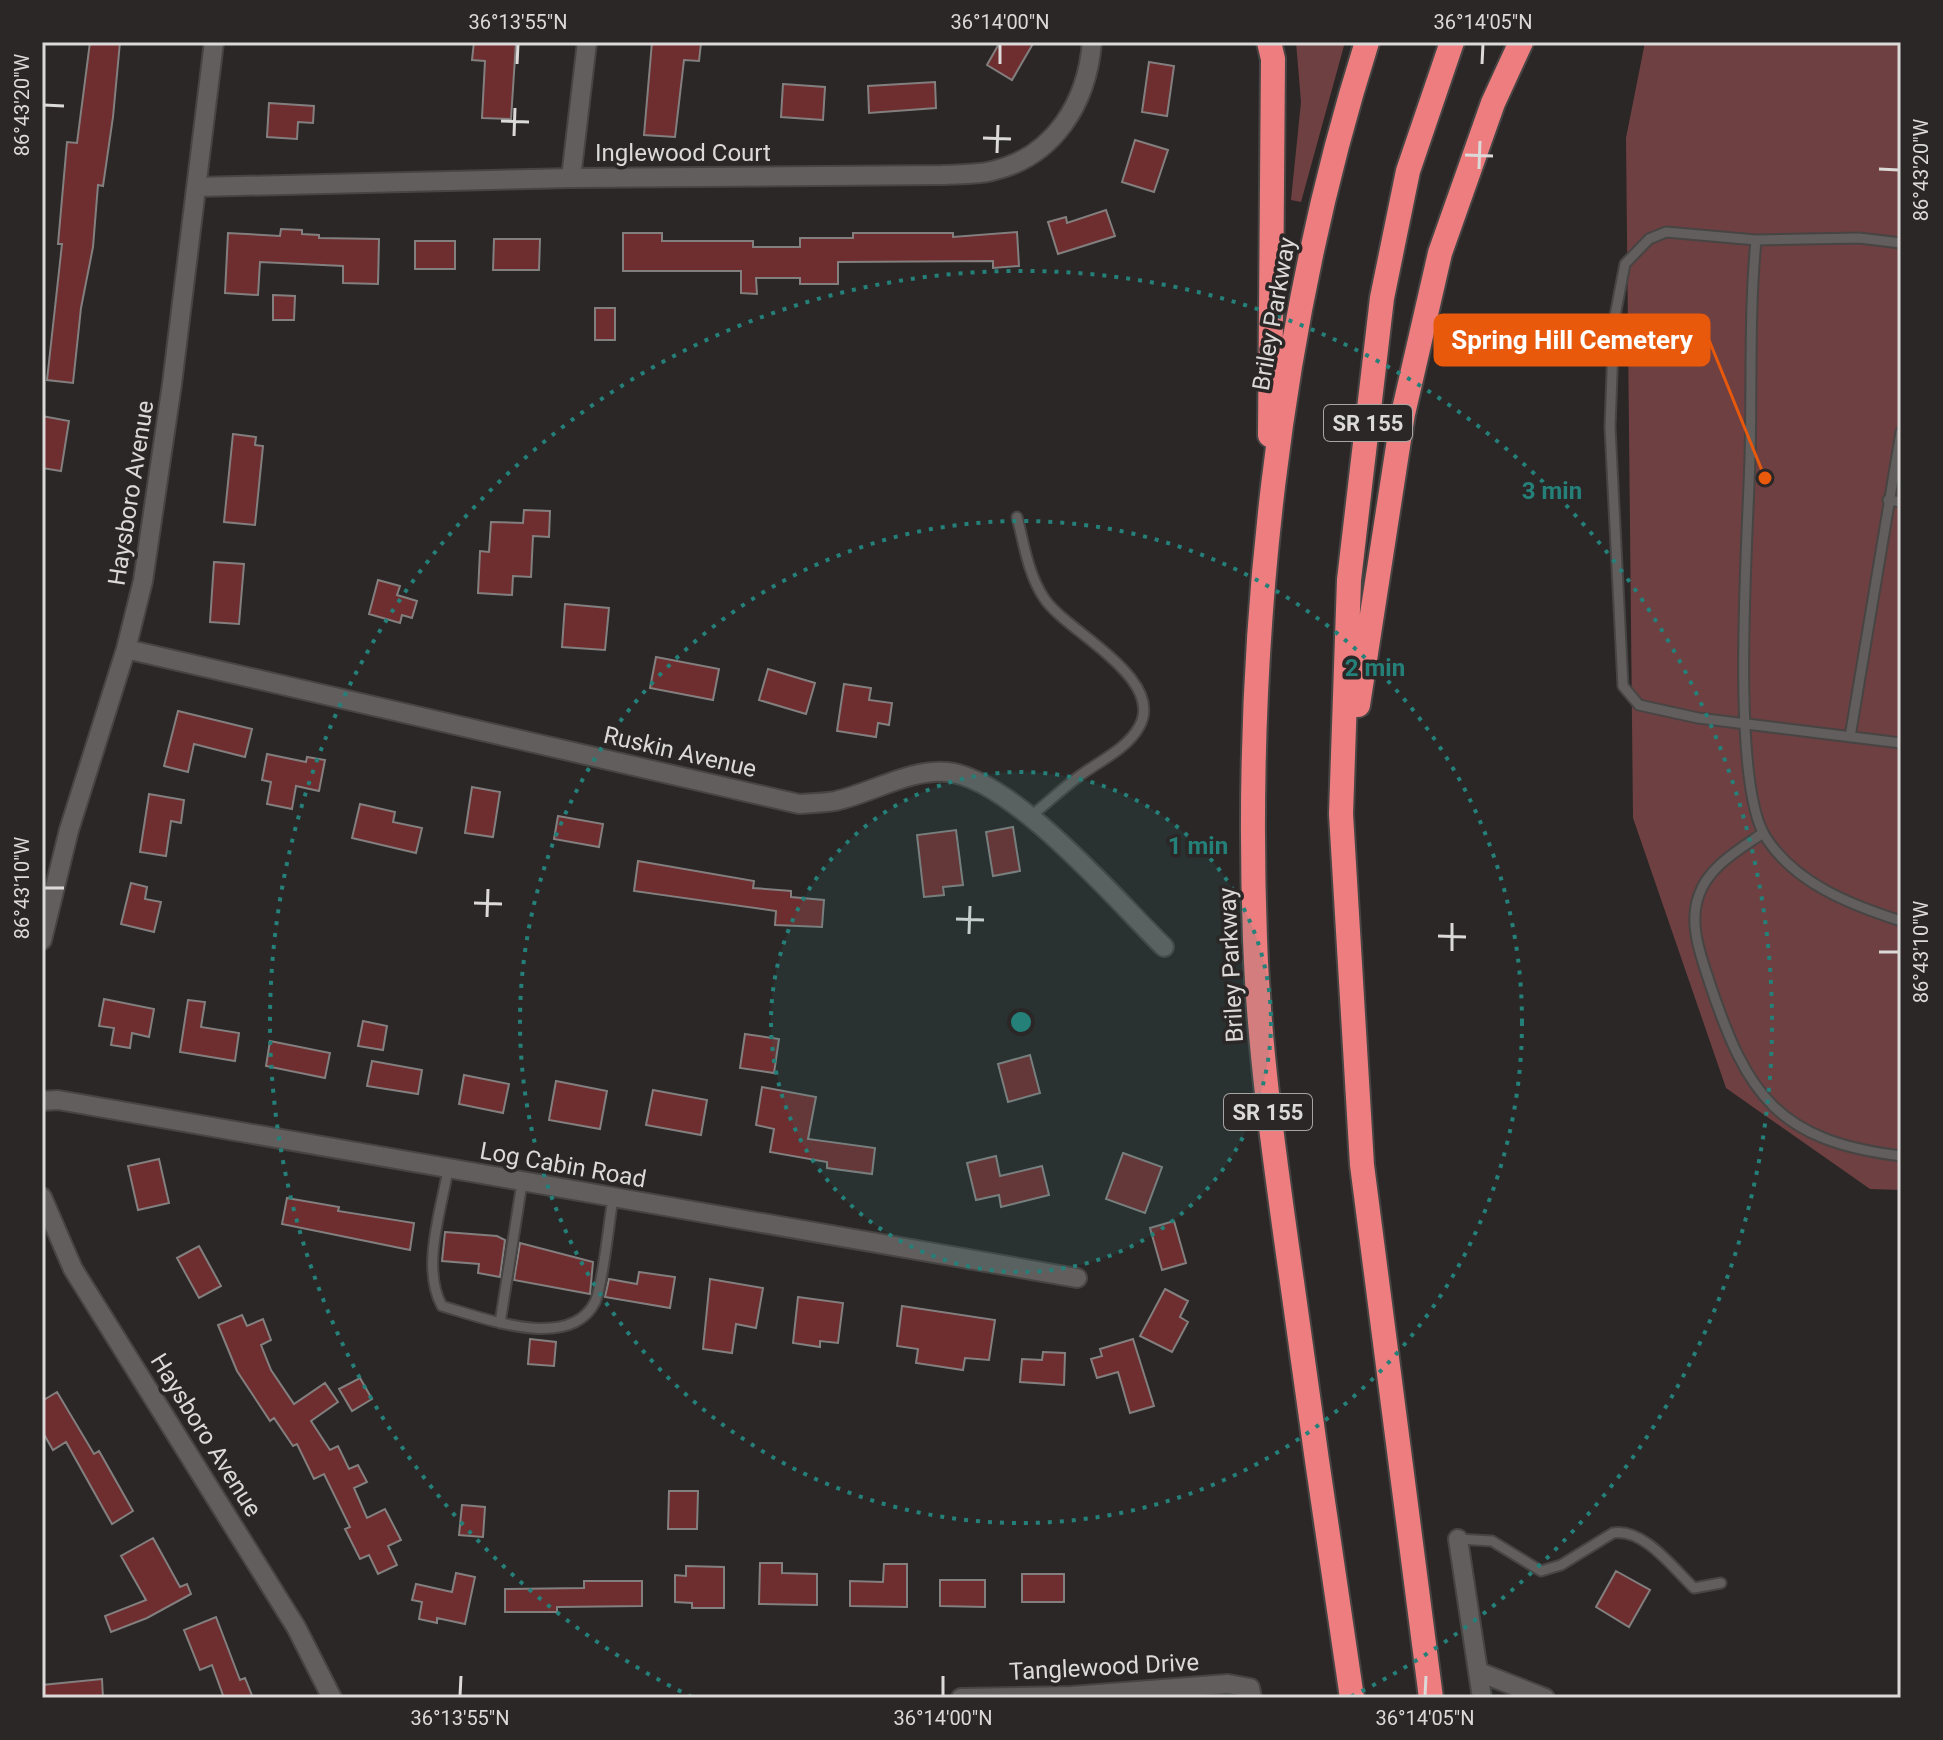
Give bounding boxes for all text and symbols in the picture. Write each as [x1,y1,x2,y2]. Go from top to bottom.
text: 36°13'55"N [468,10,568,34]
text: 36°14'00"N [950,10,1050,34]
text: 36°14'05"N [1433,10,1533,34]
text: 86°43'20"W [10,53,34,156]
text: 86°43'20"W [1909,118,1933,221]
street label: Inglewood Court [595,139,771,167]
street label: Briley Parkway [1247,234,1301,393]
callout: Spring Hill Cemetery [1435,315,1709,365]
text: Spring Hill Cemetery [1451,325,1694,355]
street label: Haysboro Avenue [103,398,159,588]
road number: SR 155 [1324,405,1412,441]
text: 3 min [1522,477,1582,505]
text: 2 min [1345,654,1405,682]
street label: Ruskin Avenue [601,721,759,783]
text: 1 min [1168,832,1228,860]
text: 86°43'10"W [10,836,34,939]
street label: Briley Parkway [1213,886,1249,1043]
text: 86°43'10"W [1909,900,1933,1003]
centre of rings [1007,1008,1035,1036]
road number: SR 155 [1224,1094,1312,1130]
street label: Log Cabin Road [478,1137,648,1193]
street label: Haysboro Avenue [145,1348,267,1522]
street label: Tanglewood Drive [1008,1648,1200,1686]
text: 36°13'55"N [410,1706,510,1730]
text: 36°14'00"N [893,1706,993,1730]
text: 36°14'05"N [1375,1706,1475,1730]

